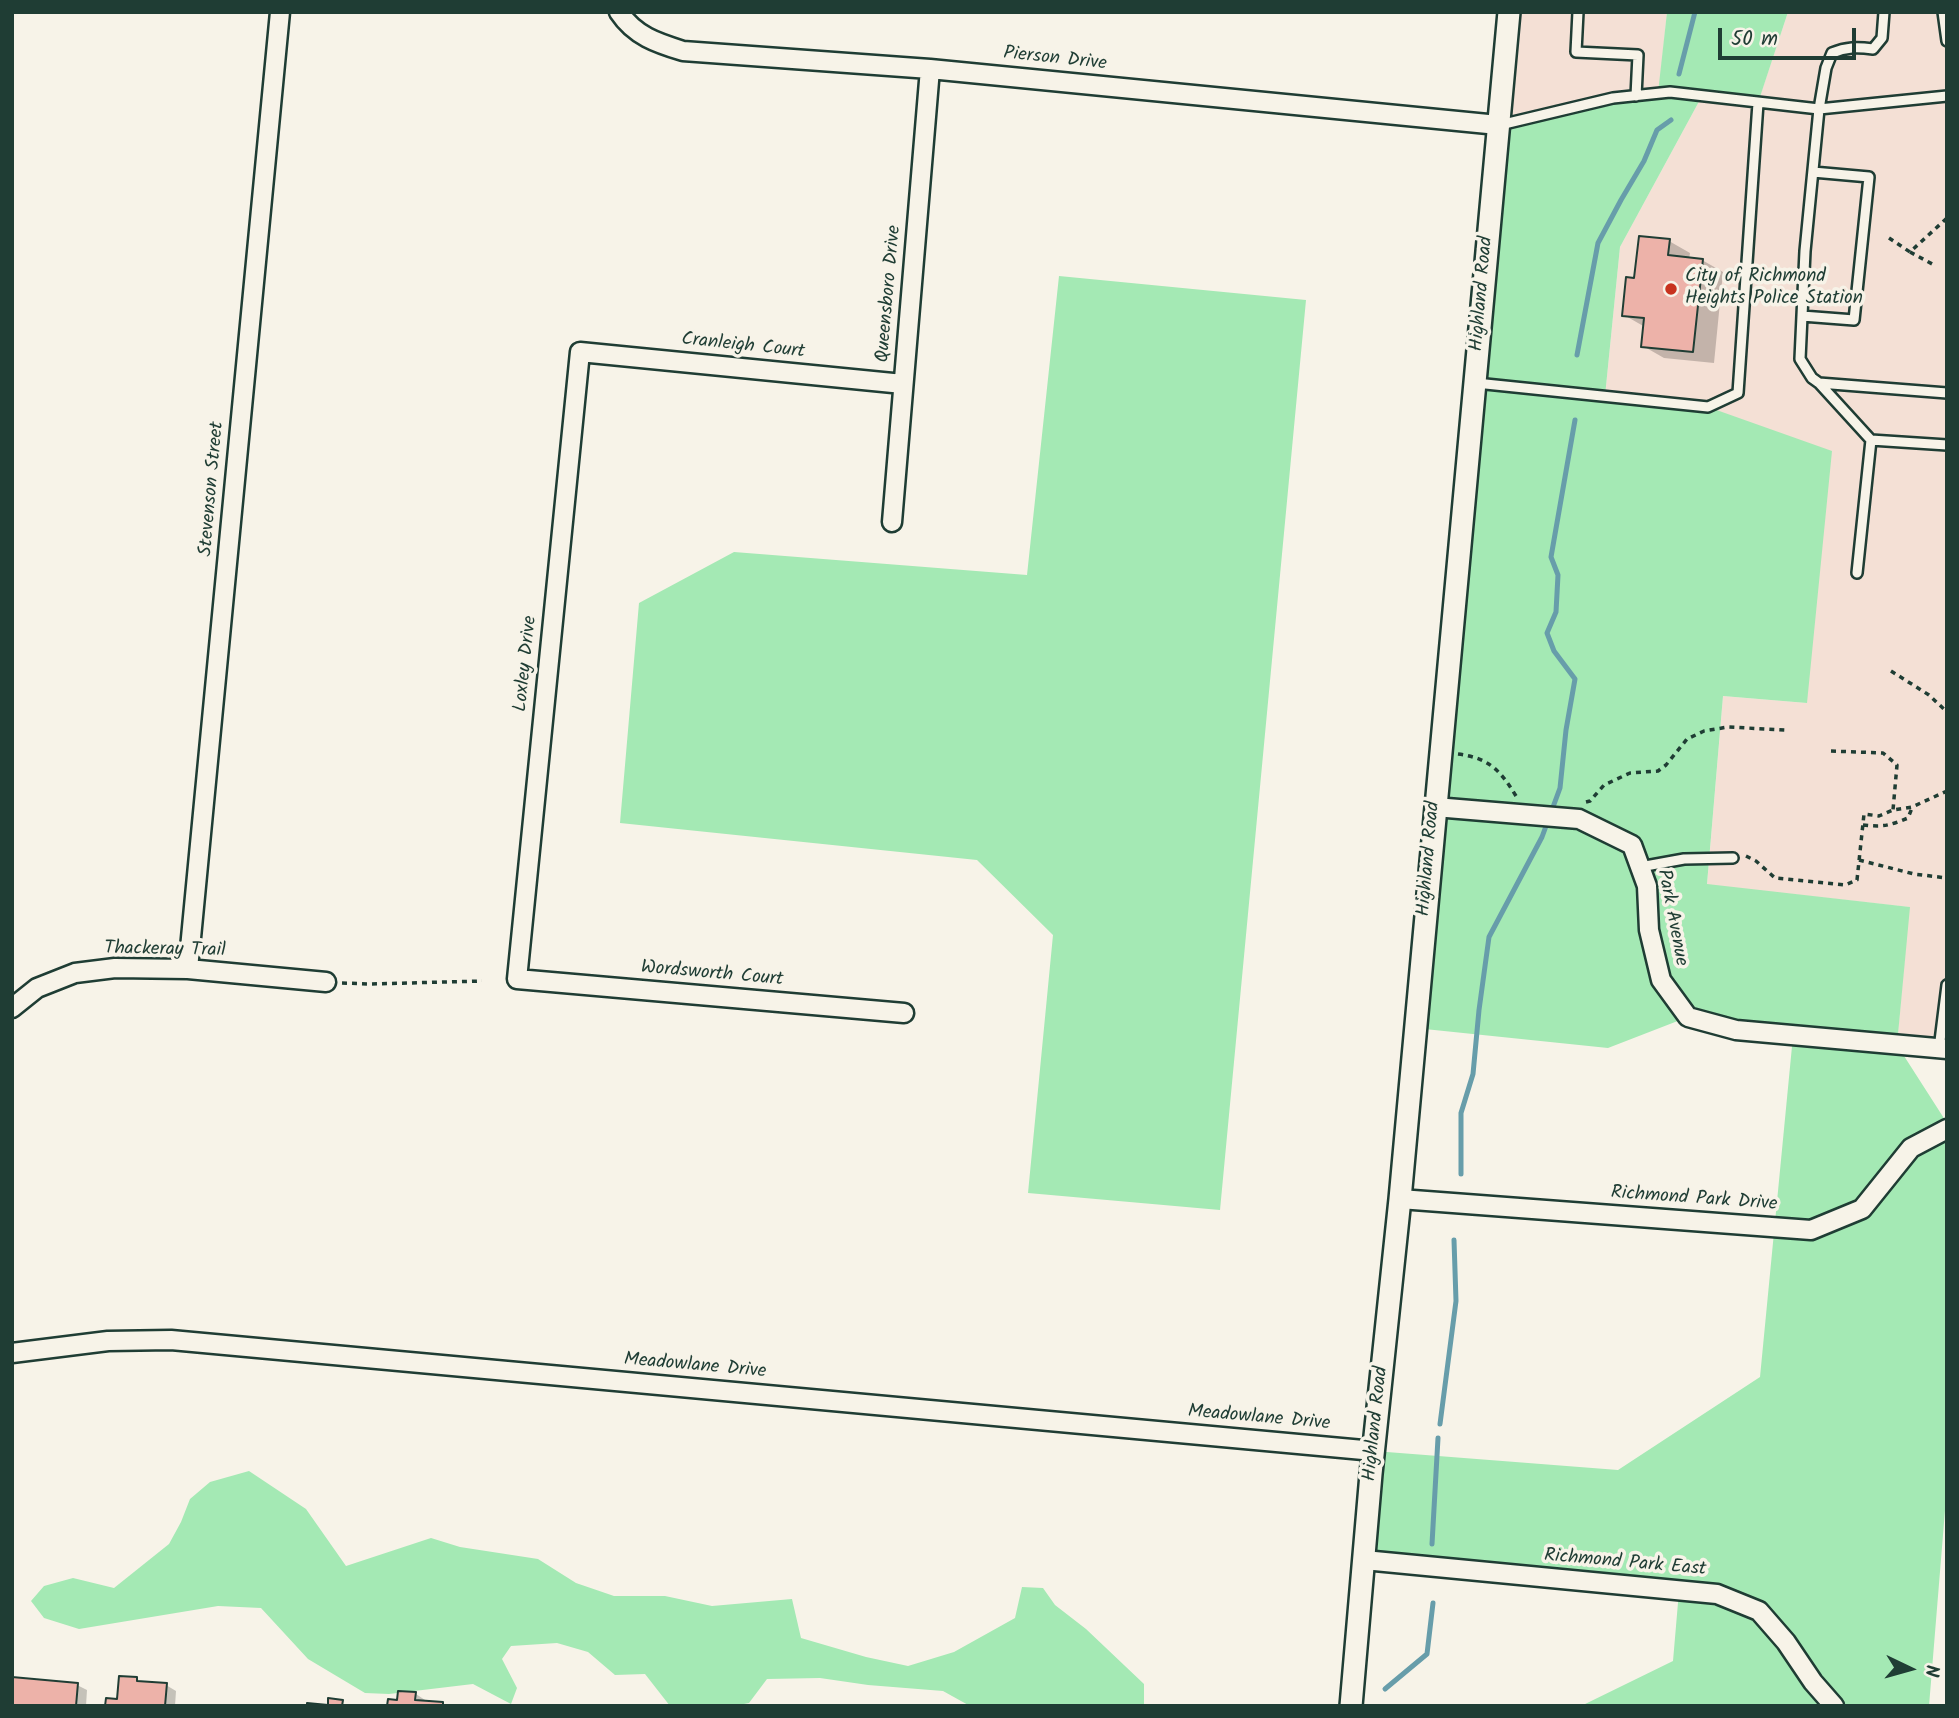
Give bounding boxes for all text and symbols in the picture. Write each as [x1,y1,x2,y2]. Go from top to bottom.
scale bar [1721,14,1859,58]
text: 50 m [1731,23,1778,56]
street label: Pierson Drive [1002,43,1108,77]
street label: Queensboro Drive [873,225,907,363]
street label: Highland Road [1467,236,1499,352]
place label: City of Richmond Heights Police Station [1685,267,1863,311]
marker: City of Richmond Heights Police Station [1663,281,1679,297]
street label: Cranleigh Court [680,329,806,365]
street label: Stevenson Street [196,421,230,557]
street label: Loxley Drive [511,615,543,713]
street label: Highland Road [1414,801,1446,917]
street label: Park Avenue [1650,868,1692,968]
street label: Thackeray Trail [104,939,226,963]
street label: Wordsworth Court [640,957,784,993]
street label: Richmond Park Drive [1610,1183,1778,1217]
street label: Meadowlane Drive [623,1349,767,1385]
street label: Highland Road [1360,1365,1394,1483]
street label: Meadowlane Drive [1187,1401,1331,1437]
street label: Richmond Park East [1543,1546,1707,1582]
north arrow [1875,1634,1945,1704]
text: N [1915,1664,1946,1678]

